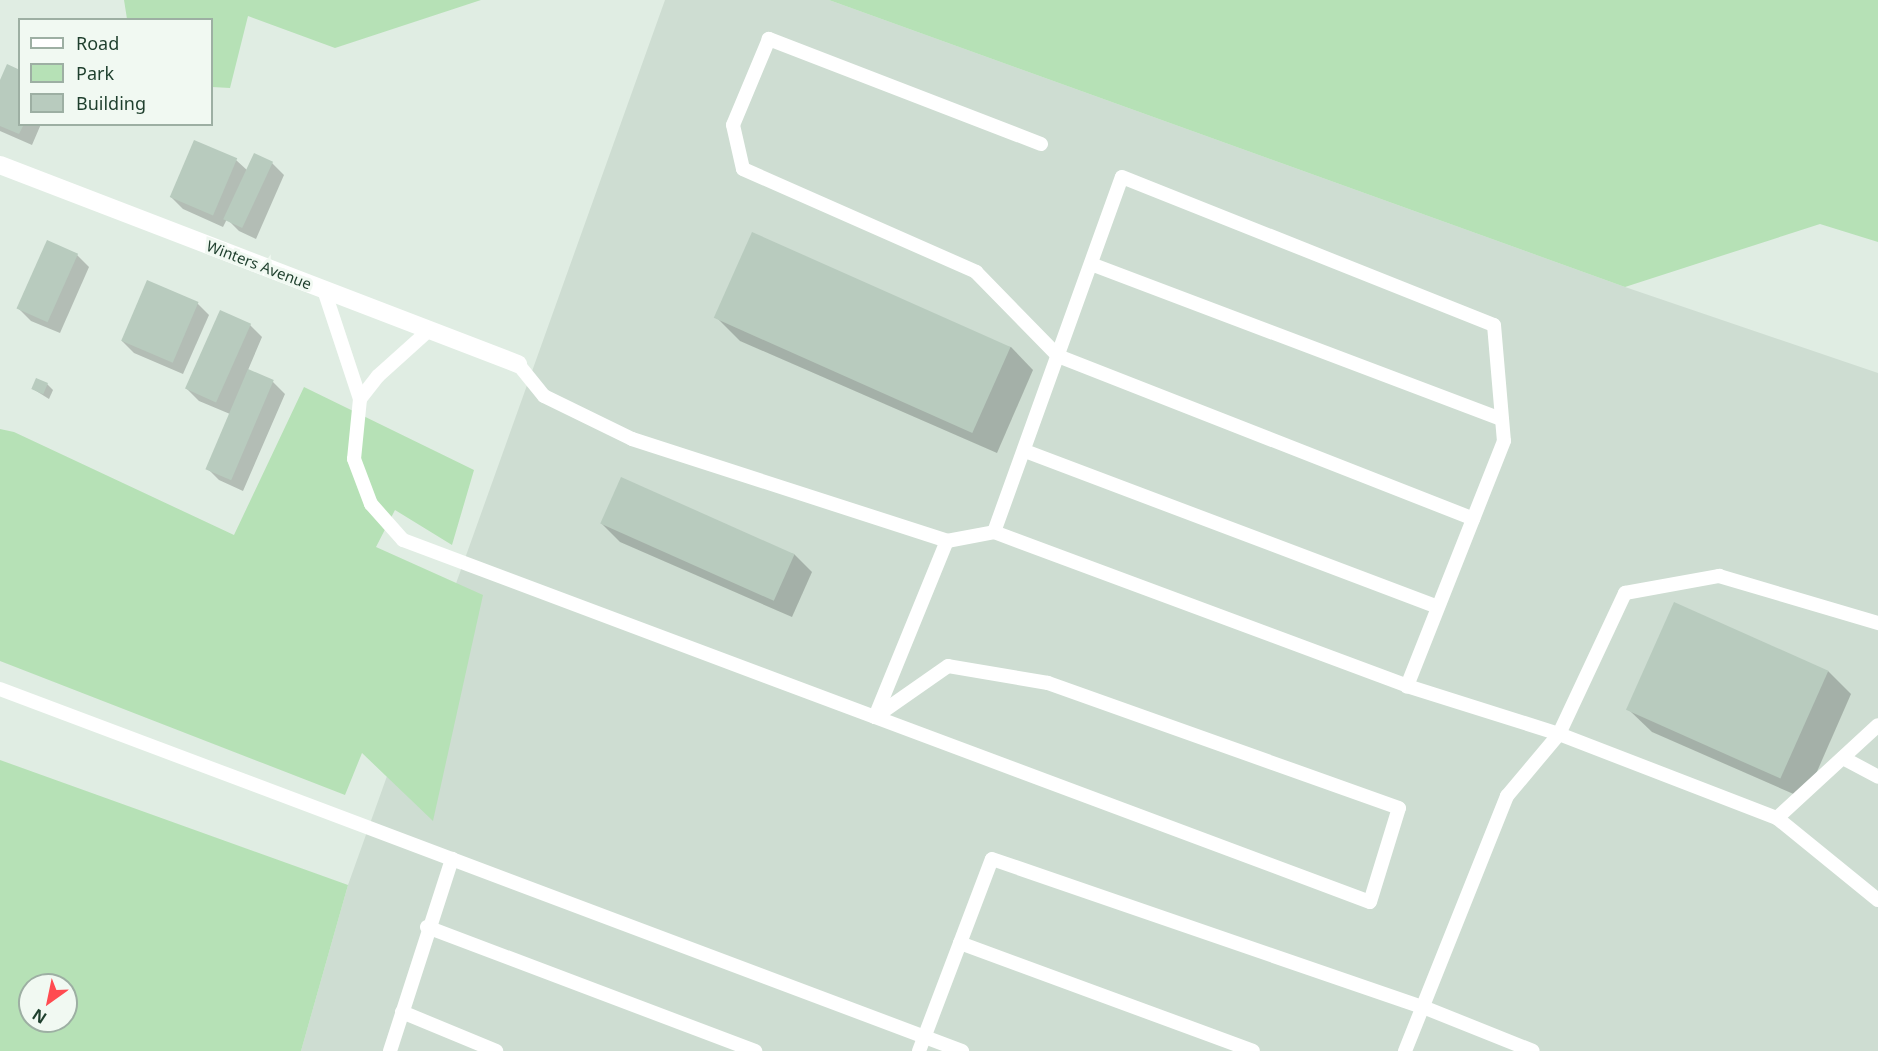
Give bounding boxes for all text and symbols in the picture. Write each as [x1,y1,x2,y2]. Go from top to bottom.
legend [18,18,213,126]
text: Road [76,31,119,55]
text: Park [76,61,114,85]
text: Building [76,91,146,115]
street label: Winters Avenue [204,237,314,293]
north arrow [18,973,78,1033]
text: N [28,1004,51,1029]

